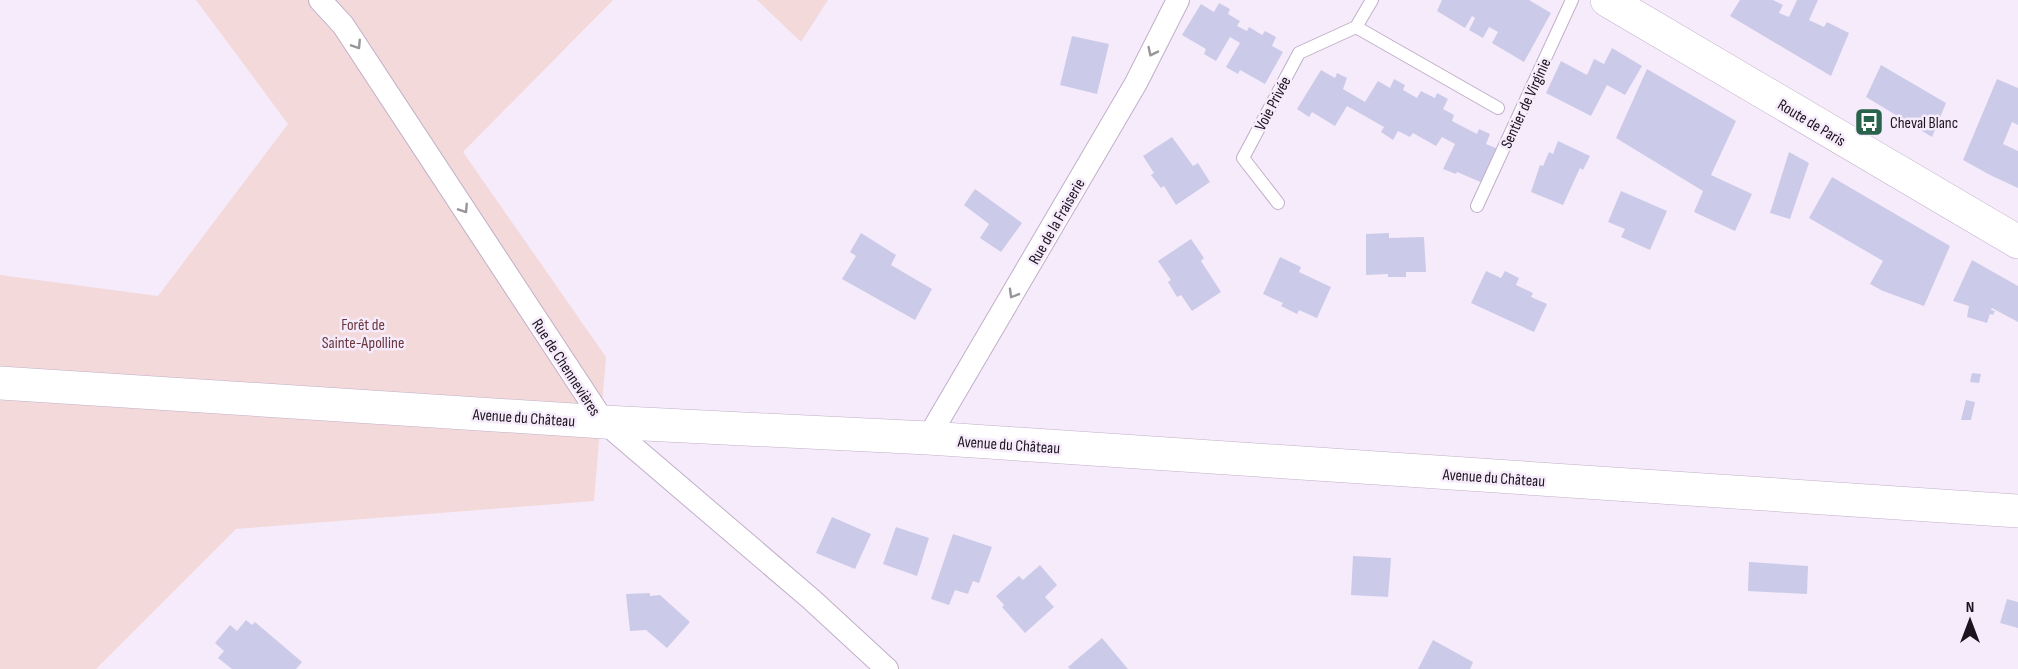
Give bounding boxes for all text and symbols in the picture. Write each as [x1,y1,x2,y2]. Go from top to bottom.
one-way arrow [349,39,360,50]
one-way arrow [1147,46,1159,57]
street label: Sentier de Virginie [1497,56,1556,152]
street label: Voie Privée [1251,73,1295,134]
street label: Route de Paris [1774,96,1849,151]
bus stop icon: Cheval Blanc [1853,106,1885,138]
place label: Cheval Blanc [1890,114,1958,133]
street label: Rue de la Fraiserie [1025,175,1090,268]
one-way arrow [456,202,467,213]
one-way arrow [1009,288,1020,298]
park label: Forêt de Sainte-Apolline [322,316,404,353]
street label: Rue de Chennevières [527,316,604,420]
street label: Avenue du Château [471,405,576,432]
street label: Avenue du Château [956,432,1061,459]
street label: Avenue du Château [1441,465,1546,492]
north arrow [1940,591,2000,651]
text: N [1966,598,1974,617]

